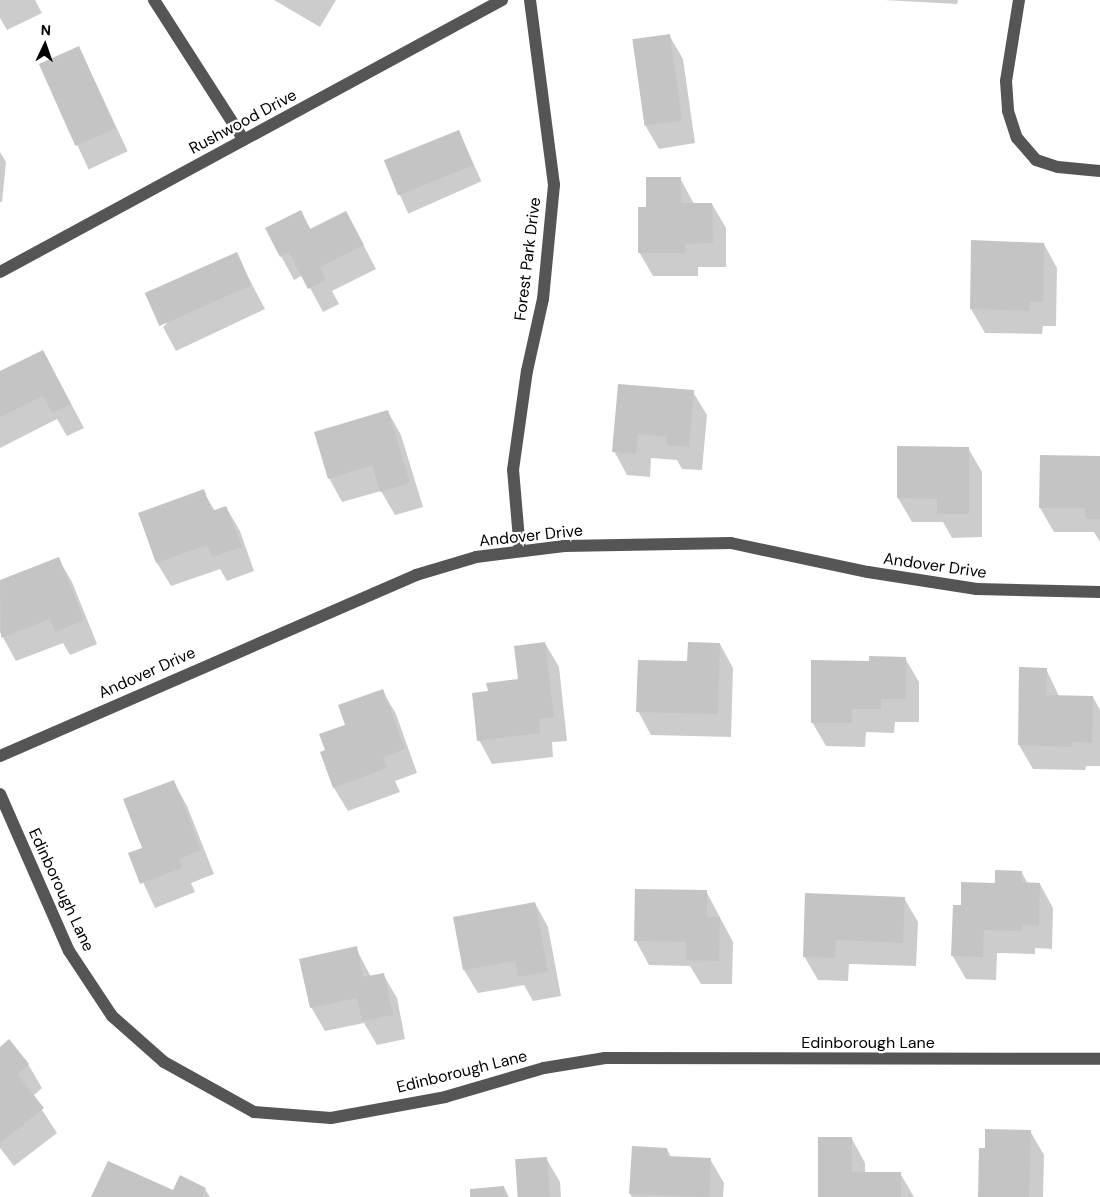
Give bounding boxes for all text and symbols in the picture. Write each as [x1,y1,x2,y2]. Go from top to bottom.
north arrow [20,20,70,70]
text: N [40,21,51,39]
street label: Rushwood Drive [186,86,300,158]
street label: Forest Park Drive [511,196,545,322]
street label: Andover Drive [478,521,584,551]
street label: Andover Drive [882,549,988,583]
street label: Andover Drive [96,643,198,703]
street label: Edinborough Lane [24,825,98,955]
street label: Edinborough Lane [801,1033,935,1053]
street label: Edinborough Lane [395,1047,529,1097]

